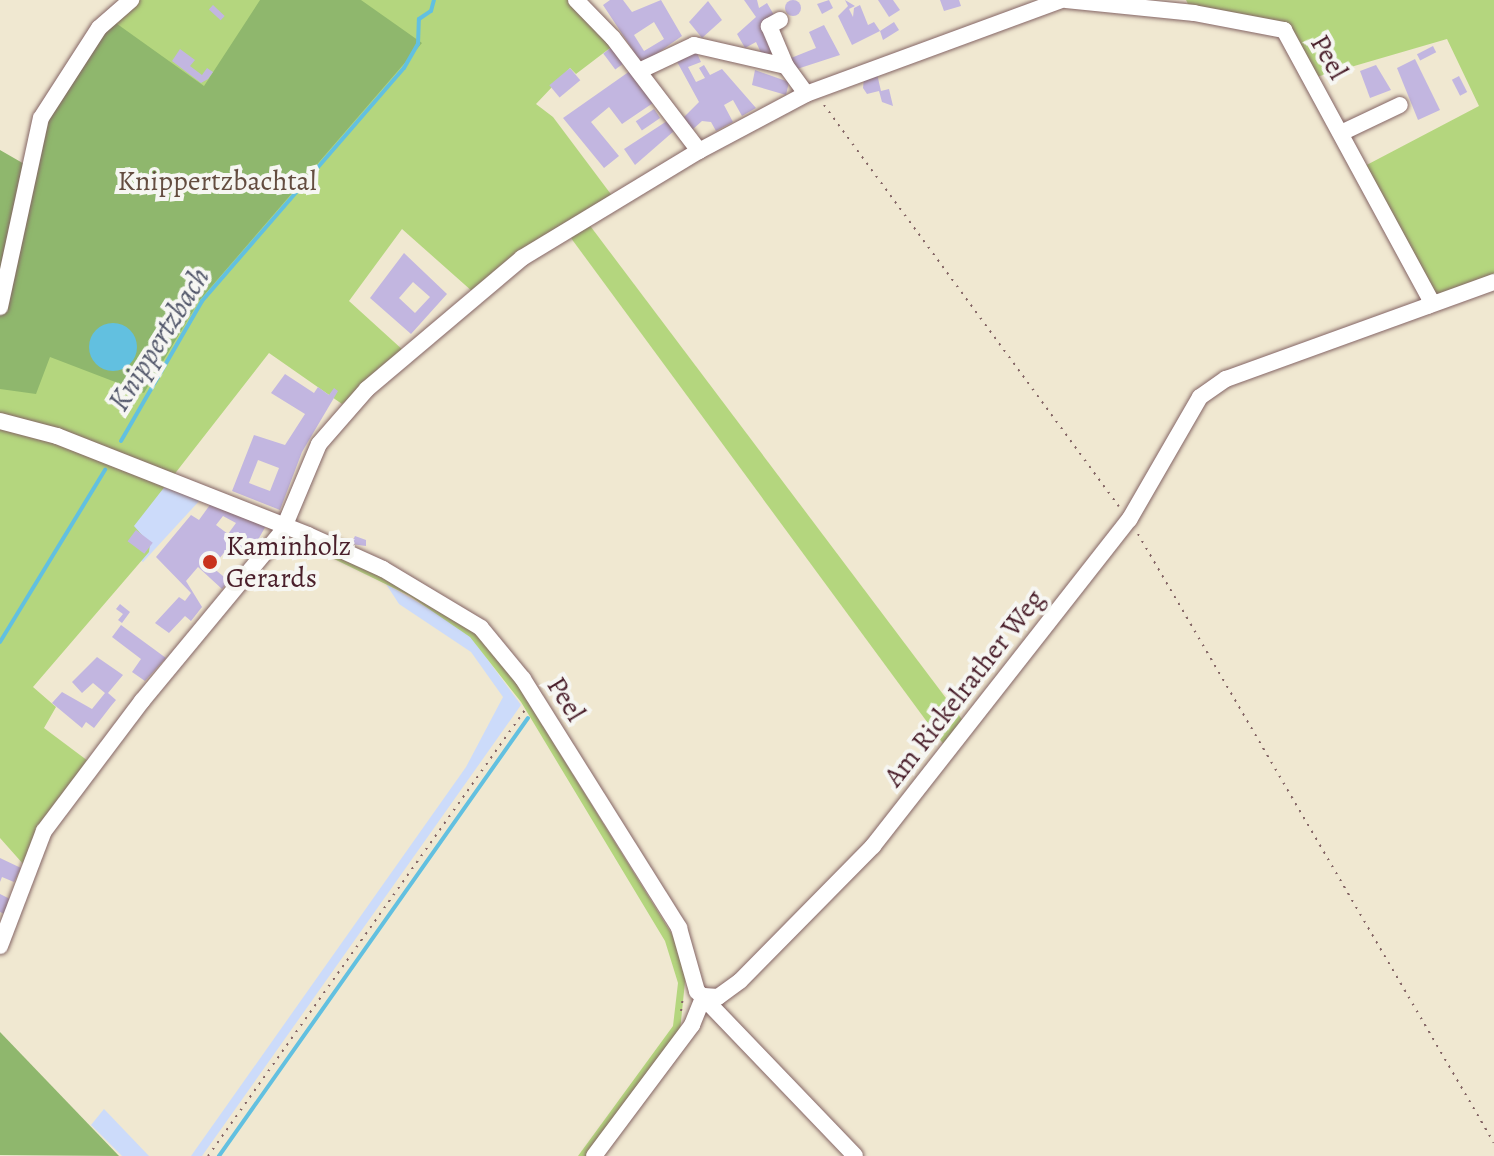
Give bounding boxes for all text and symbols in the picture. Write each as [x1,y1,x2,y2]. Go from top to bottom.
street label: Peel [1303,29,1355,85]
park label: Knippertzbachtal [118,164,316,198]
water label: Knippertzbach [101,260,217,418]
place label: Kaminholz Gerards [226,529,351,595]
marker: Kaminholz Gerards [201,553,219,571]
street label: Am Rickelrather Weg [877,583,1051,793]
street label: Peel [540,671,592,727]

